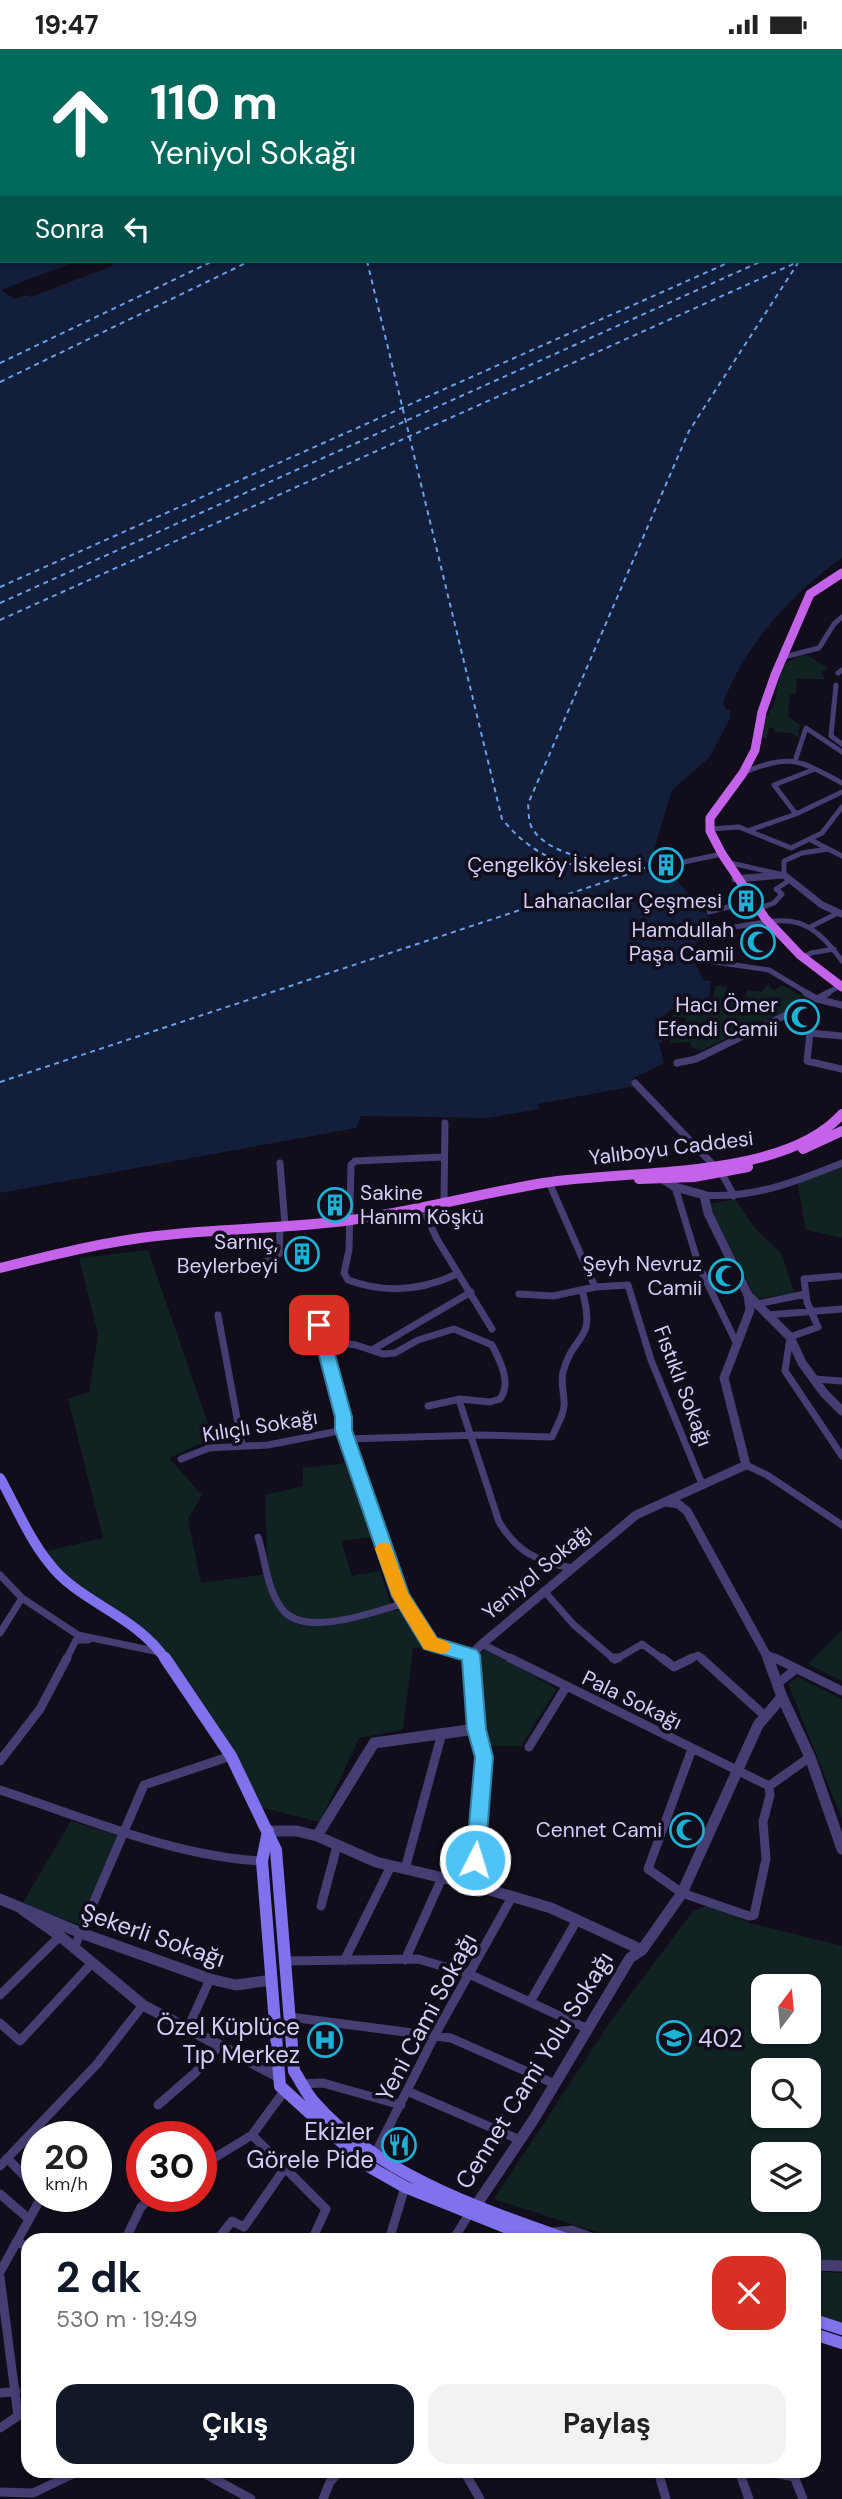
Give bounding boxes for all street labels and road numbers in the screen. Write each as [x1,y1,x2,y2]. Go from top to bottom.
street label: Yalıboyu Caddesi [587,1124,755,1172]
street label: Fıstıklı Sokağı [647,1322,719,1450]
street label: Kılıçlı Sokağı [200,1403,320,1449]
street label: Yeniyol Sokağı [476,1518,598,1626]
street label: Pala Sokağı [577,1664,687,1736]
street label: Şekerli Sokağı [77,1896,229,1974]
street label: Yeni Cami Sokağı [369,1927,483,2107]
street label: Cennet Cami Yolu Sokağı [448,1945,620,2195]

